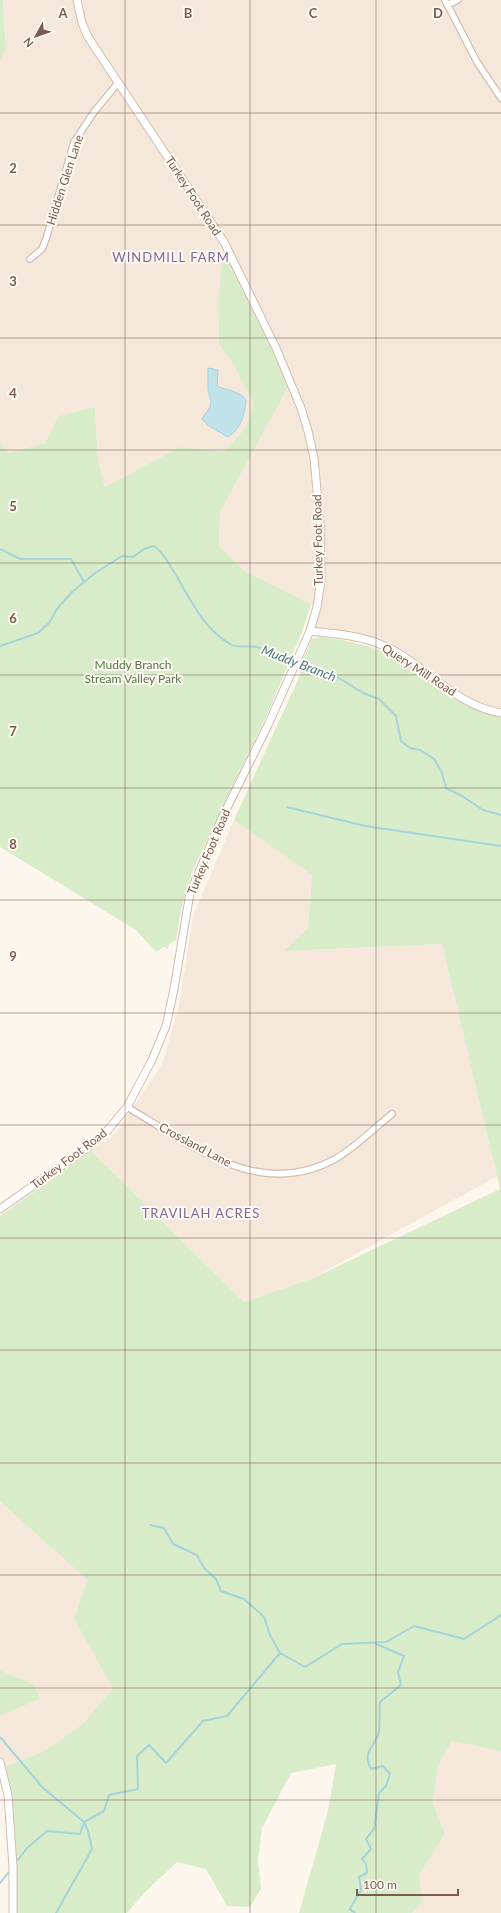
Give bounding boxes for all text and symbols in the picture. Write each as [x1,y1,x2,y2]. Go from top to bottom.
text: A [57,5,68,21]
text: B [184,5,193,21]
text: C [309,5,318,21]
text: D [433,5,443,21]
north arrow [16,16,56,56]
text: N [20,35,36,50]
street label: Hidden Glen Lane [43,133,86,227]
street label: Turkey Foot Road [162,153,225,238]
text: 2 [9,160,17,176]
district label: WINDMILL FARM [112,249,230,265]
text: 3 [9,273,17,289]
text: 4 [9,385,17,401]
street label: Turkey Foot Road [309,494,326,586]
text: 5 [9,498,17,514]
text: 6 [9,610,17,626]
street label: Query Mill Road [379,640,459,699]
water label: Muddy Branch [259,641,339,685]
park label: Muddy Branch Stream Valley Park [85,657,182,686]
text: 7 [9,723,17,739]
street label: Turkey Foot Road [184,807,233,897]
text: 8 [9,836,17,852]
text: 9 [9,948,17,964]
street label: Crossland Lane [157,1119,234,1170]
street label: Turkey Foot Road [28,1125,110,1192]
district label: TRAVILAH ACRES [142,1205,260,1221]
scale bar [357,1871,458,1897]
text: 100 m [363,1877,397,1892]

